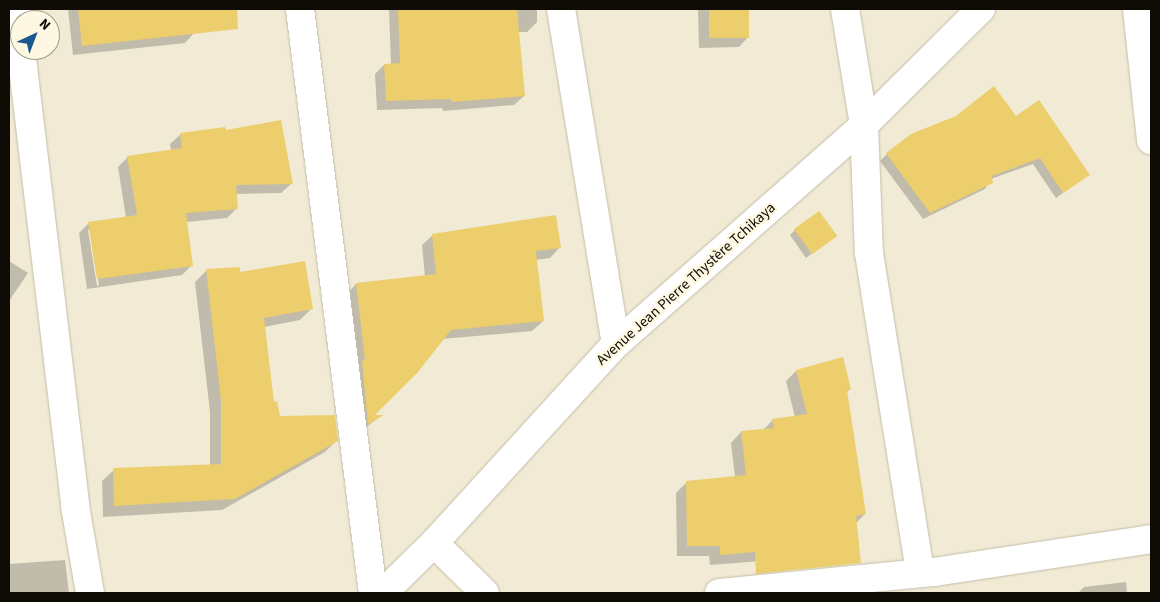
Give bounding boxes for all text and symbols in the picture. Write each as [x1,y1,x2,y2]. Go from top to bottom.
north arrow [10,10,60,60]
text: N [34,14,55,35]
street label: Avenue Jean Pierre Thystère Tchikaya [593,199,779,369]

